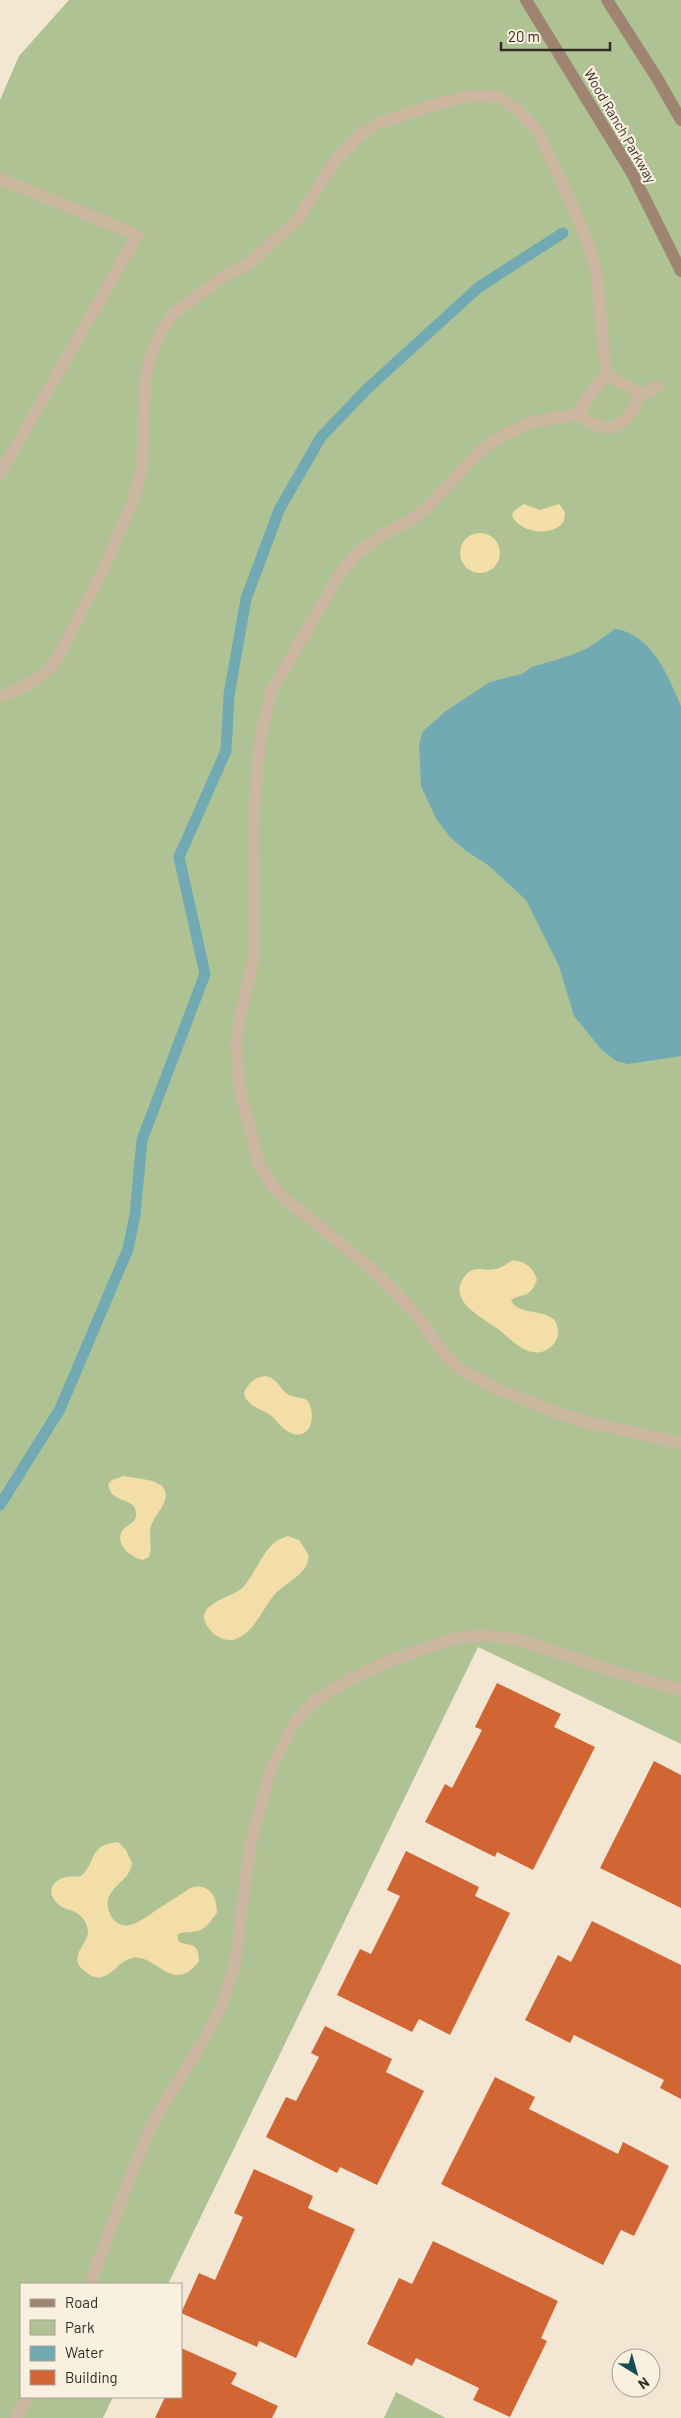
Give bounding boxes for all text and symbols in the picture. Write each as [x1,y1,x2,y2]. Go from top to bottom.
scale bar [501,20,610,52]
text: 20 m [508,27,540,45]
street label: Wood Ranch Parkway [581,66,660,186]
legend [20,2283,182,2398]
text: Road [65,2293,98,2311]
text: Park [65,2318,95,2336]
text: Water [65,2343,104,2361]
north arrow [611,2348,661,2398]
text: Building [65,2368,118,2386]
text: N [635,2374,653,2393]

